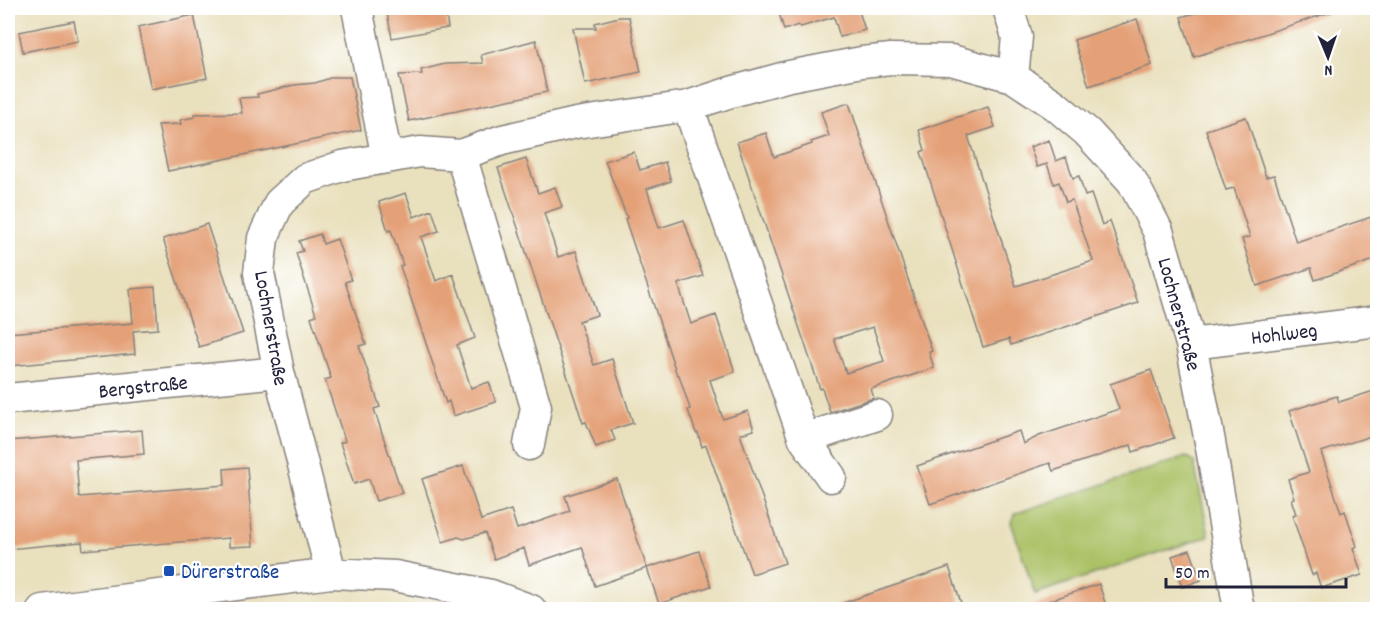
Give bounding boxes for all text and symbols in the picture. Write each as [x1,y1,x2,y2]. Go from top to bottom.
north arrow [1298,27,1358,87]
text: N [1324,58,1333,81]
street label: Lochnerstraße [1148,255,1207,375]
street label: Lochnerstraße [244,269,294,388]
street label: Hohlweg [1249,317,1319,355]
street label: Bergstraße [97,369,189,409]
scale bar [1166,551,1346,589]
place label: Dürerstraße [181,559,279,589]
text: 50 m [1175,562,1210,587]
marker: Dürerstraße [162,564,176,578]

